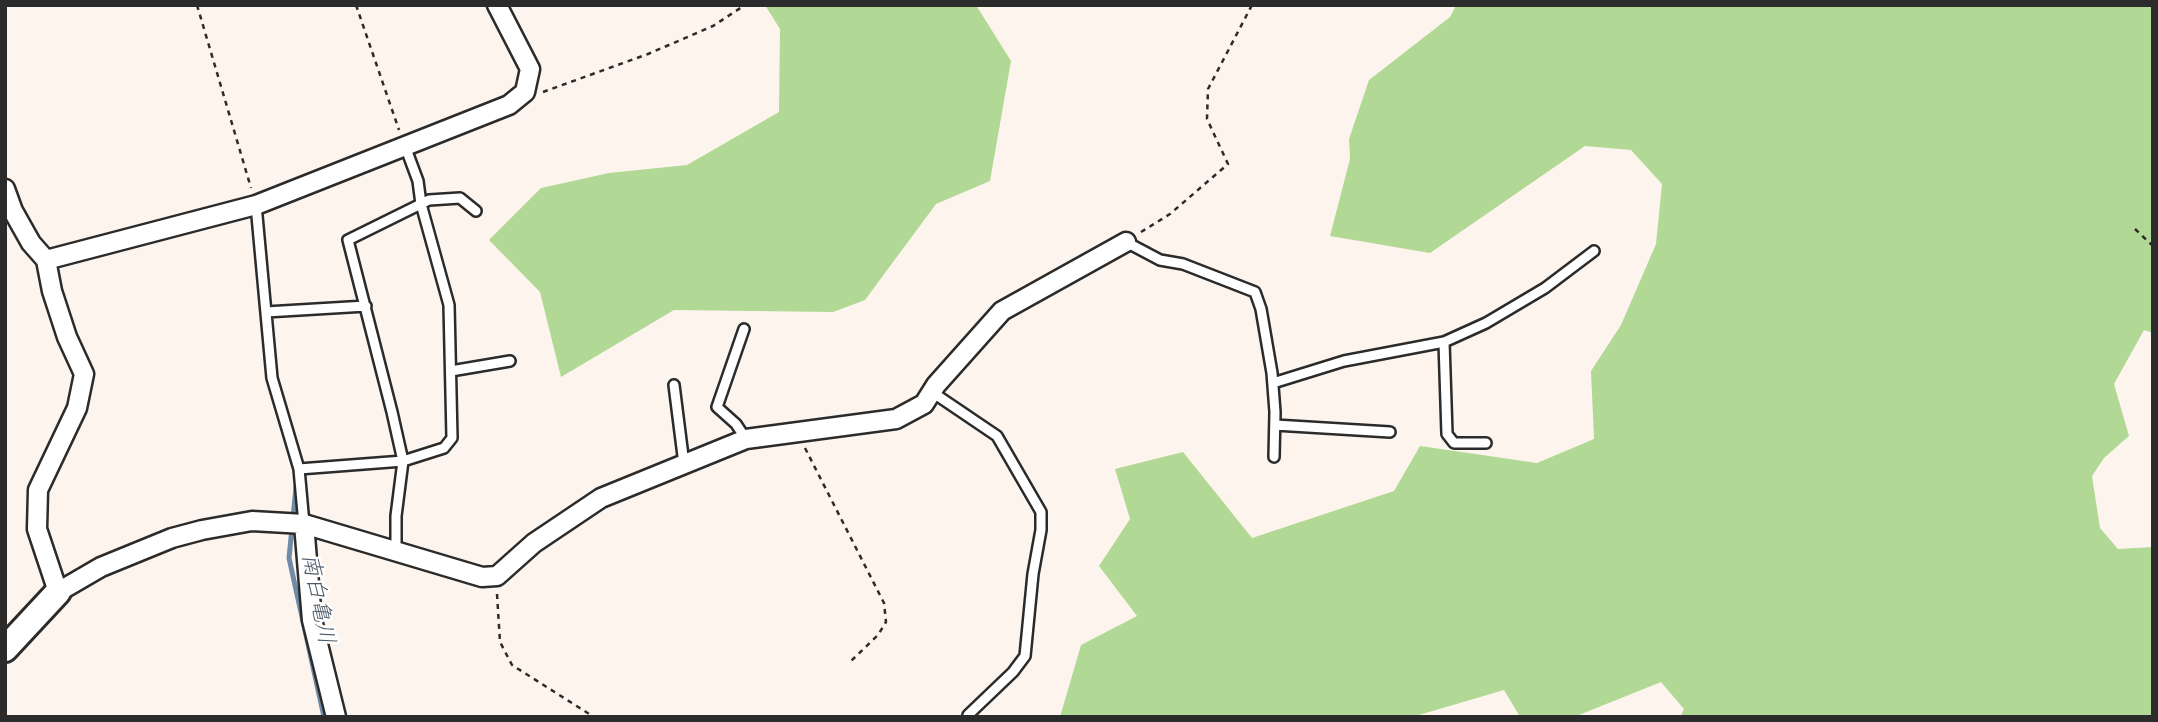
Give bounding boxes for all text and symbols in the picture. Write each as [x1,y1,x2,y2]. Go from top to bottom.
water label: 南白亀川 [296,551,340,647]

